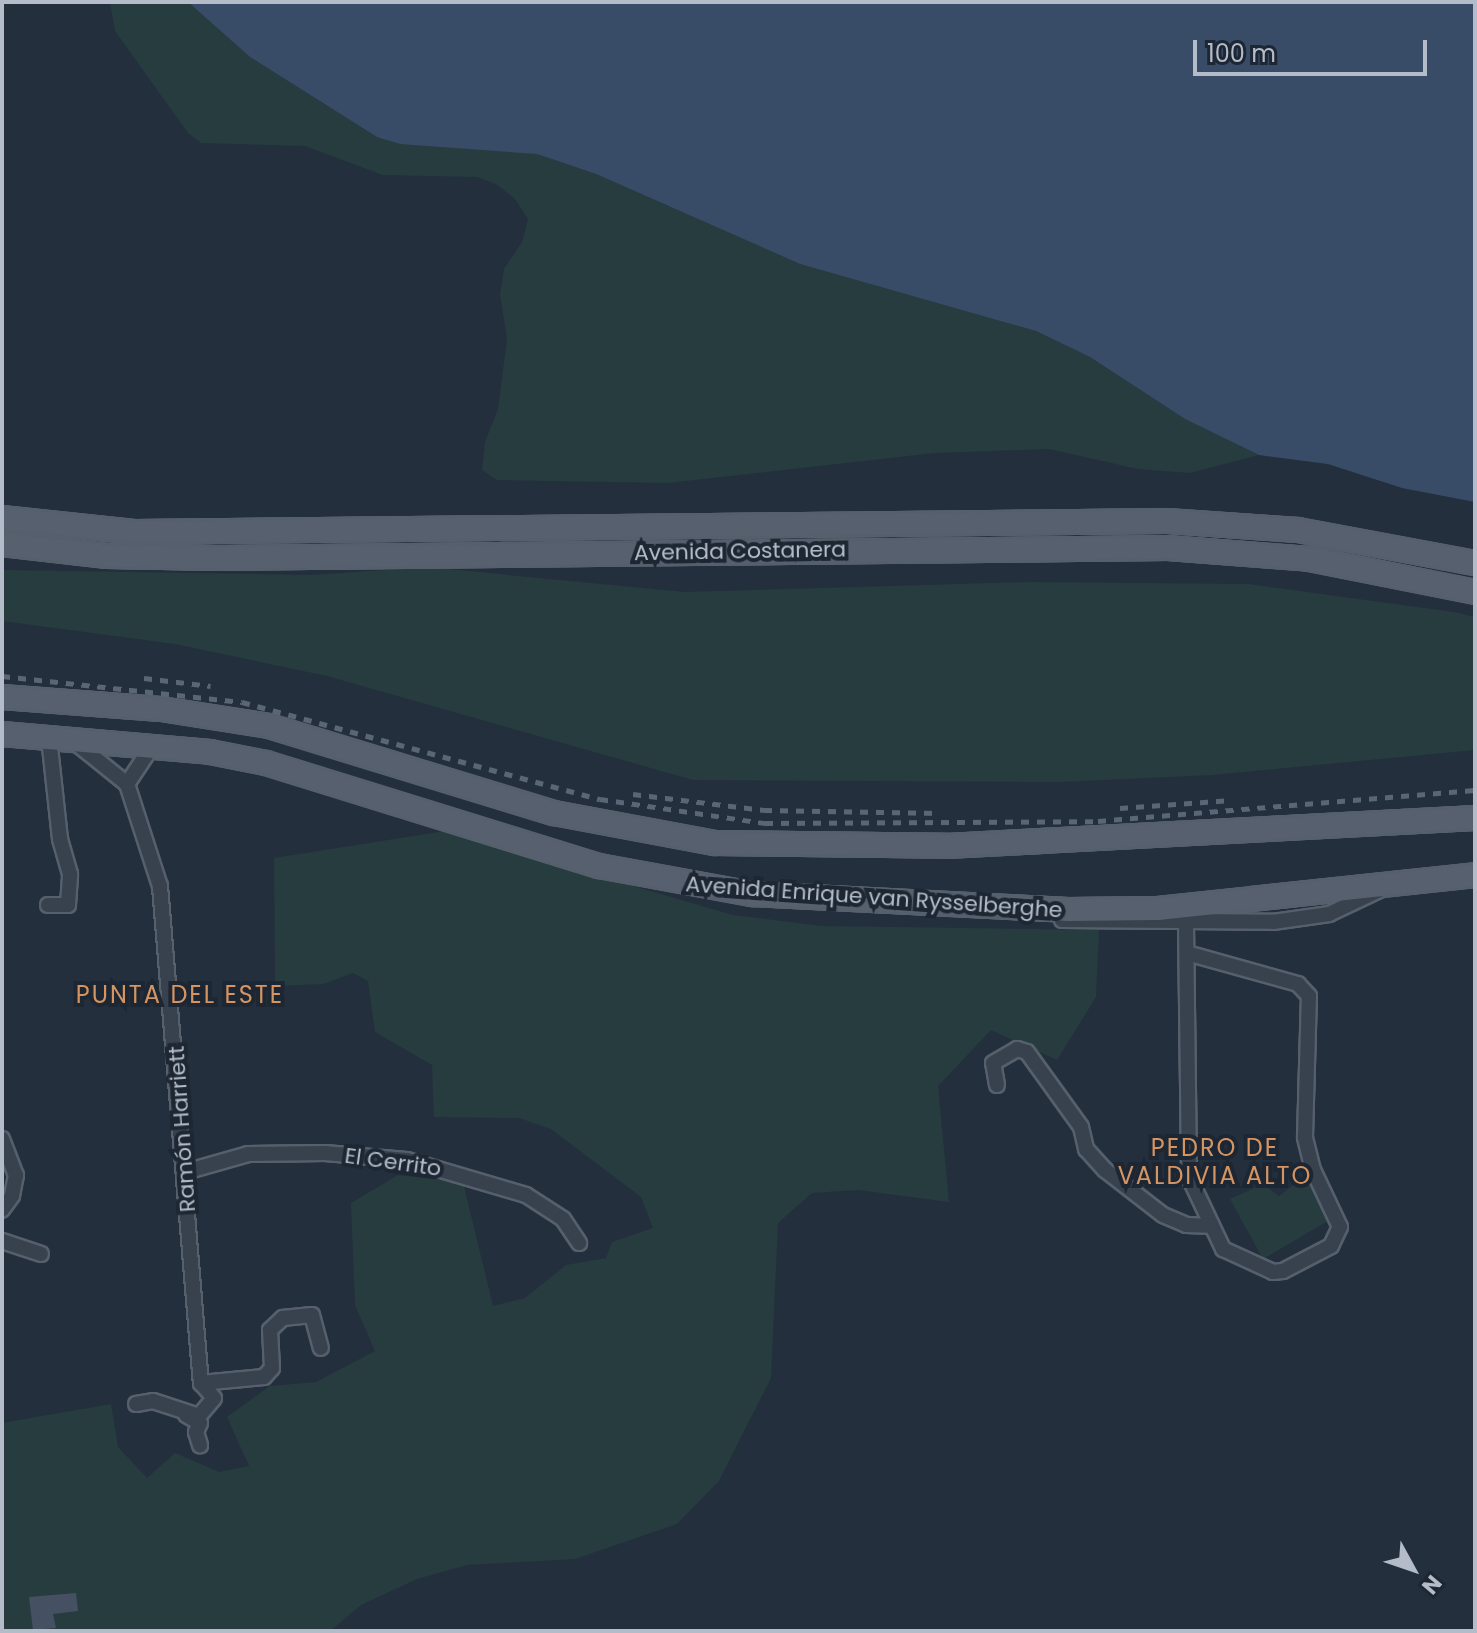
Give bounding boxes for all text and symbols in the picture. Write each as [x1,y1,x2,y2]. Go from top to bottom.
scale bar [1197,24,1431,74]
text: 100 m [1207,37,1276,70]
street label: Avenida Costanera [634,536,846,566]
street label: Avenida Enrique van Rysselberghe [685,871,1063,923]
district label: PUNTA DEL ESTE [76,981,284,1009]
street label: Ramón Harriett [163,1045,201,1213]
district label: PEDRO DE VALDIVIA ALTO [1118,1134,1312,1190]
street label: El Cerrito [343,1142,443,1182]
north arrow [1373,1529,1453,1609]
text: N [1415,1568,1449,1601]

